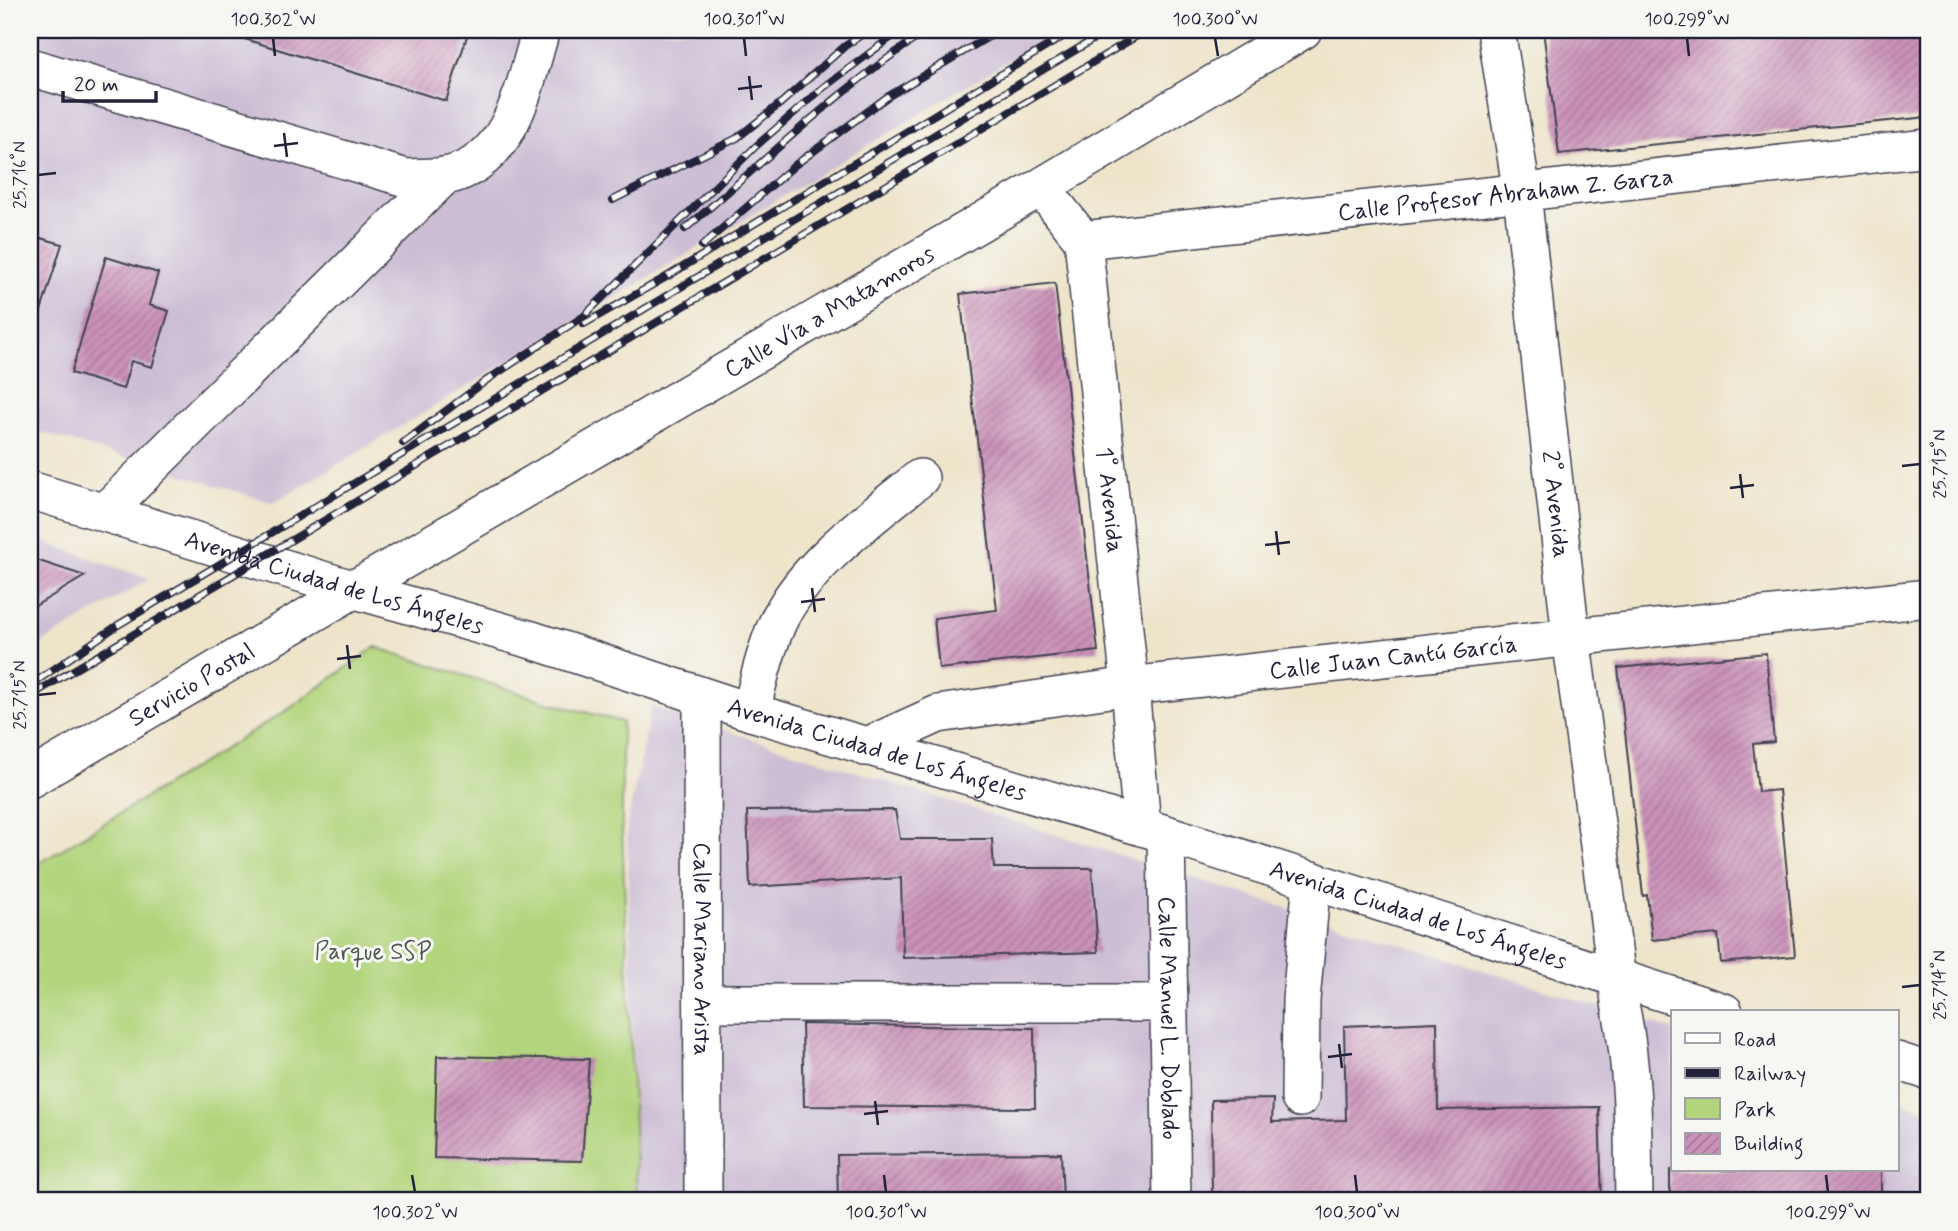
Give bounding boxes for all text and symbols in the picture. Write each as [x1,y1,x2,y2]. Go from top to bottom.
text: 100.302°W [231,8,315,32]
text: 100.301°W [703,8,785,32]
text: 100.300°W [1172,8,1258,32]
text: 100.299°W [1645,8,1729,32]
scale bar [63,60,156,104]
text: 20 m [74,71,119,99]
text: 25.716°N [8,141,32,209]
street label: Calle Profesor Abraham Z. Garza [1336,162,1675,229]
street label: Calle Vía a Matamoros [719,239,941,386]
text: 25.715°N [1928,429,1952,499]
street label: 1° Avenida [1088,445,1130,555]
street label: 2° Avenida [1534,449,1576,559]
street label: Avenida Ciudad de Los Ángeles [181,524,487,643]
street label: Calle Juan Cantú García [1268,629,1519,688]
street label: Servicio Postal [123,637,261,735]
text: 25.715°N [8,660,32,730]
street label: Avenida Ciudad de Los Ángeles [723,691,1030,809]
street label: Calle Mariano Arista [685,842,717,1056]
street label: Avenida Ciudad de Los Ángeles [1265,854,1571,978]
street label: Calle Manuel L. Doblado [1150,896,1185,1140]
park label: Parque SSP [315,937,432,968]
text: 25.714°N [1928,950,1952,1020]
legend [1671,1010,1898,1172]
text: Road [1734,1026,1776,1054]
text: Railway [1734,1060,1806,1088]
text: Park [1734,1096,1776,1124]
text: Building [1734,1130,1804,1160]
text: 100.302°W [373,1201,457,1225]
text: 100.301°W [845,1201,927,1225]
text: 100.300°W [1314,1201,1400,1225]
text: 100.299°W [1786,1201,1870,1225]

